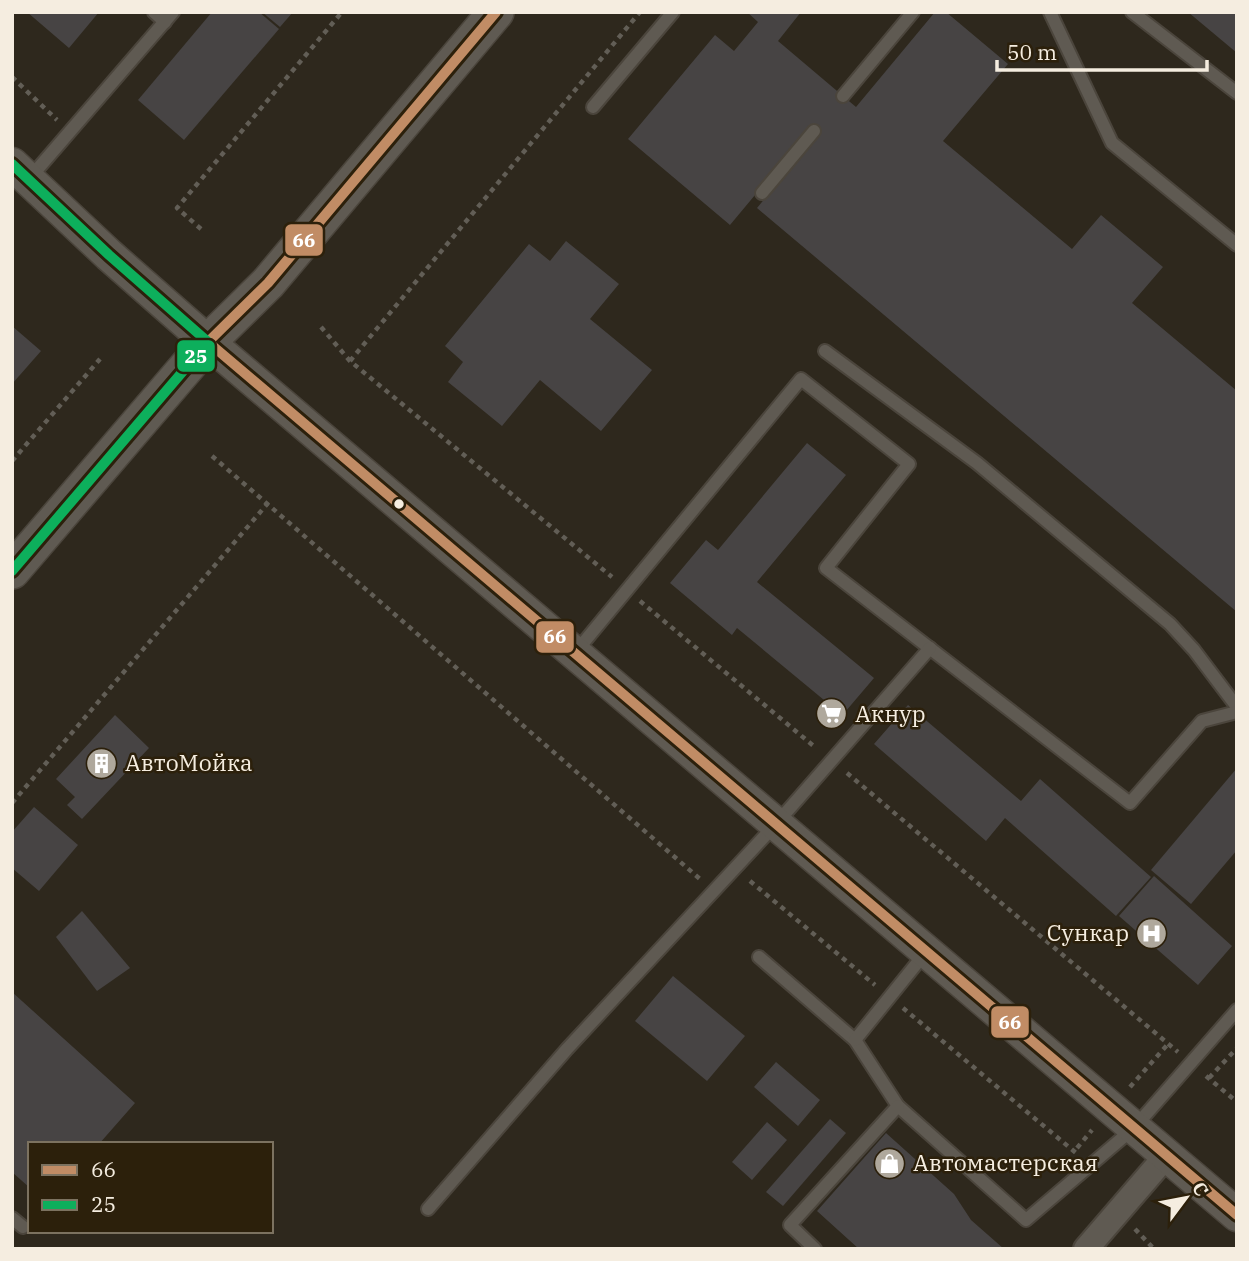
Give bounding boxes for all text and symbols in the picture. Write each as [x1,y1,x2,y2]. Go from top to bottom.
scale bar [997,28,1207,72]
text: 50 m [1007,38,1057,66]
line badge: 66 [284,223,324,257]
text: 66 [293,228,315,252]
line badge: 25 [176,339,216,373]
text: 25 [185,344,207,368]
unlabelled marker [392,497,406,511]
line badge: 66 [535,620,575,654]
text: 66 [544,624,566,648]
supermarket icon: Акнур [815,697,849,731]
place label: Акнур [855,698,926,728]
building icon: АвтоМойка [85,746,119,780]
place label: АвтоМойка [125,747,253,777]
hospital icon: Сункар [1135,916,1169,950]
place label: Сункар [1047,917,1129,947]
line badge: 66 [990,1005,1030,1039]
text: 66 [999,1010,1021,1034]
legend [28,1142,273,1233]
shop icon: Автомастерская [873,1146,907,1180]
place label: Автомастерская [913,1147,1098,1177]
text: 66 [91,1155,116,1183]
north arrow [1151,1163,1221,1233]
text: С [1187,1177,1214,1201]
text: 25 [91,1190,116,1218]

